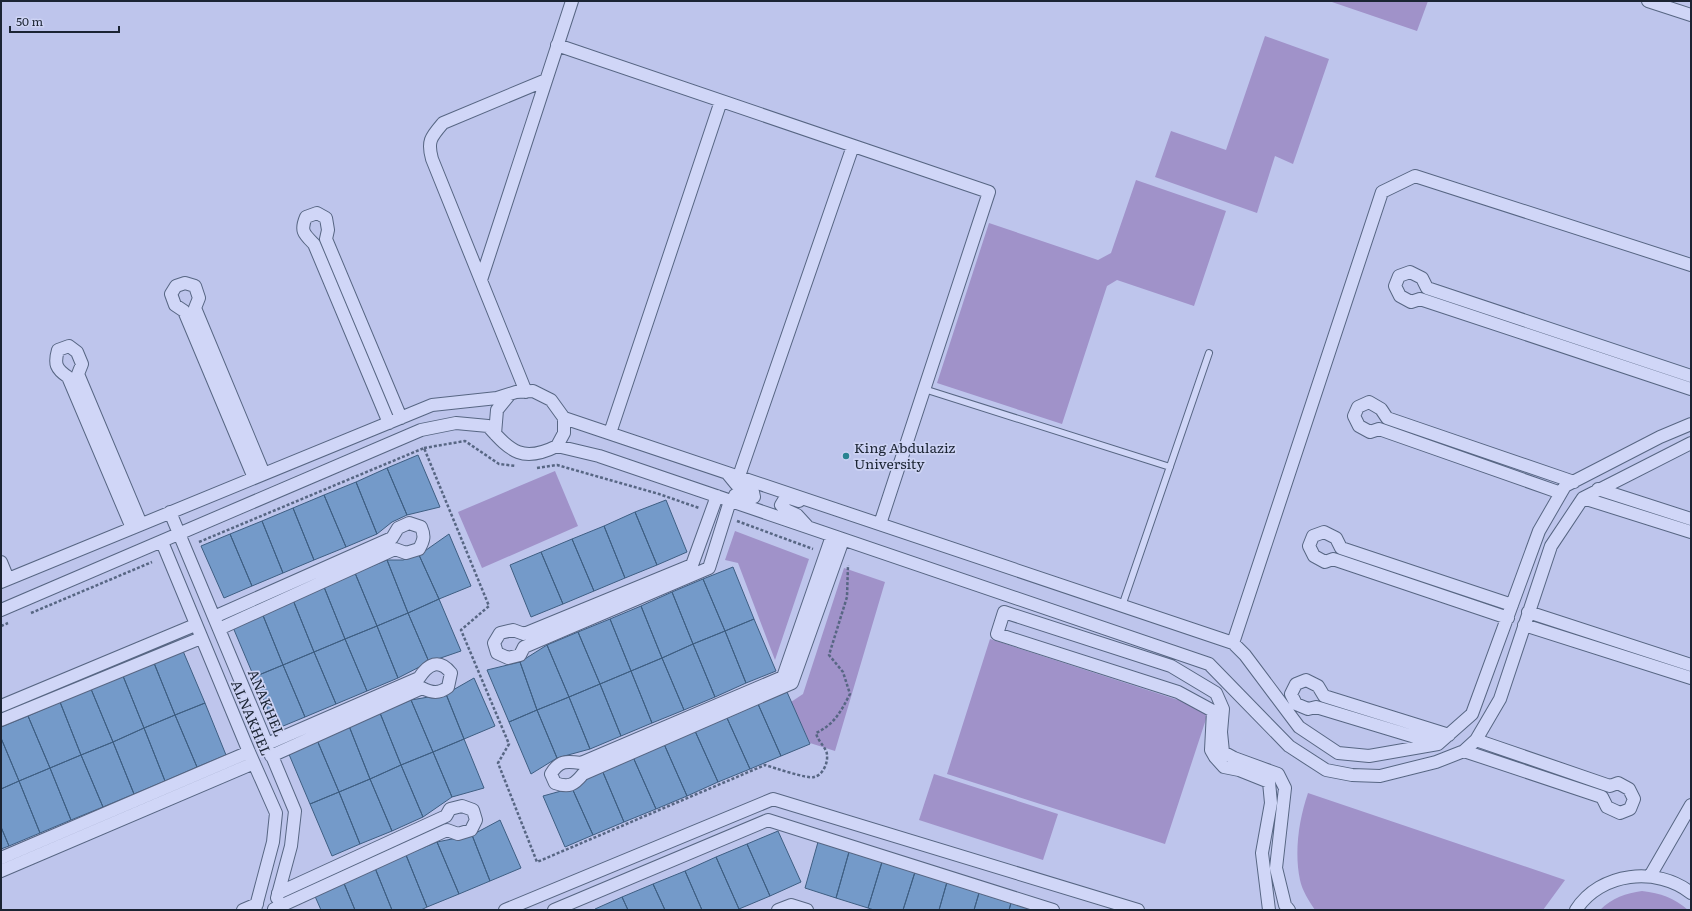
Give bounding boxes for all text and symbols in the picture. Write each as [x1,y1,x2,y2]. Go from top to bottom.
scale bar [10,8,119,34]
text: 50 m [16,12,43,30]
place label: King Abdulaziz University [854,437,956,473]
marker: King Abdulaziz University [841,451,851,461]
street label: ANAKHEL [244,666,290,740]
street label: ALNAKHEL [227,677,277,759]

